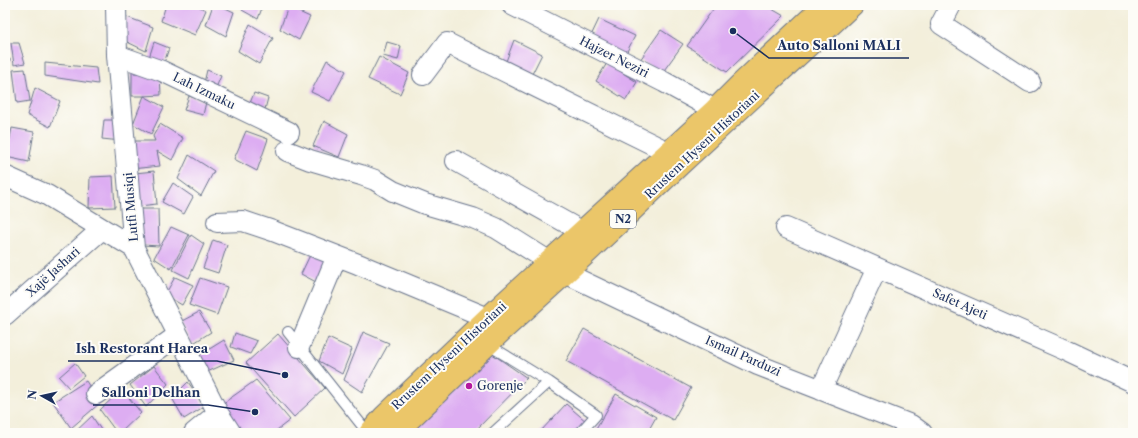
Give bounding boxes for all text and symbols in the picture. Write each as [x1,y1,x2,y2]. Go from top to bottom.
street label: Hajzer Neziri [577,33,652,81]
callout: Auto Salloni MALI [769,33,909,58]
text: Auto Salloni MALI [776,37,901,53]
street label: Lah Izmaku [171,69,238,112]
street label: Rrustem Hyseni Historiani [641,87,762,202]
street label: Lutfi Musiqi [120,172,141,242]
road number: N2 [610,210,636,228]
street label: Xajë Jashari [22,243,83,300]
street label: Safet Ajeti [931,285,990,322]
street label: Rrustem Hyseni Historiani [388,298,509,413]
street label: Ismail Parduzi [703,332,784,379]
callout: Ish Restorant Harea [68,336,217,361]
text: Ish Restorant Harea [76,340,209,356]
north arrow [22,376,62,416]
place label: Gorenje [477,378,524,393]
callout: Salloni Delhan [93,380,208,405]
marker: Gorenje [464,381,474,391]
text: Salloni Delhan [101,384,201,400]
text: N [25,388,40,400]

